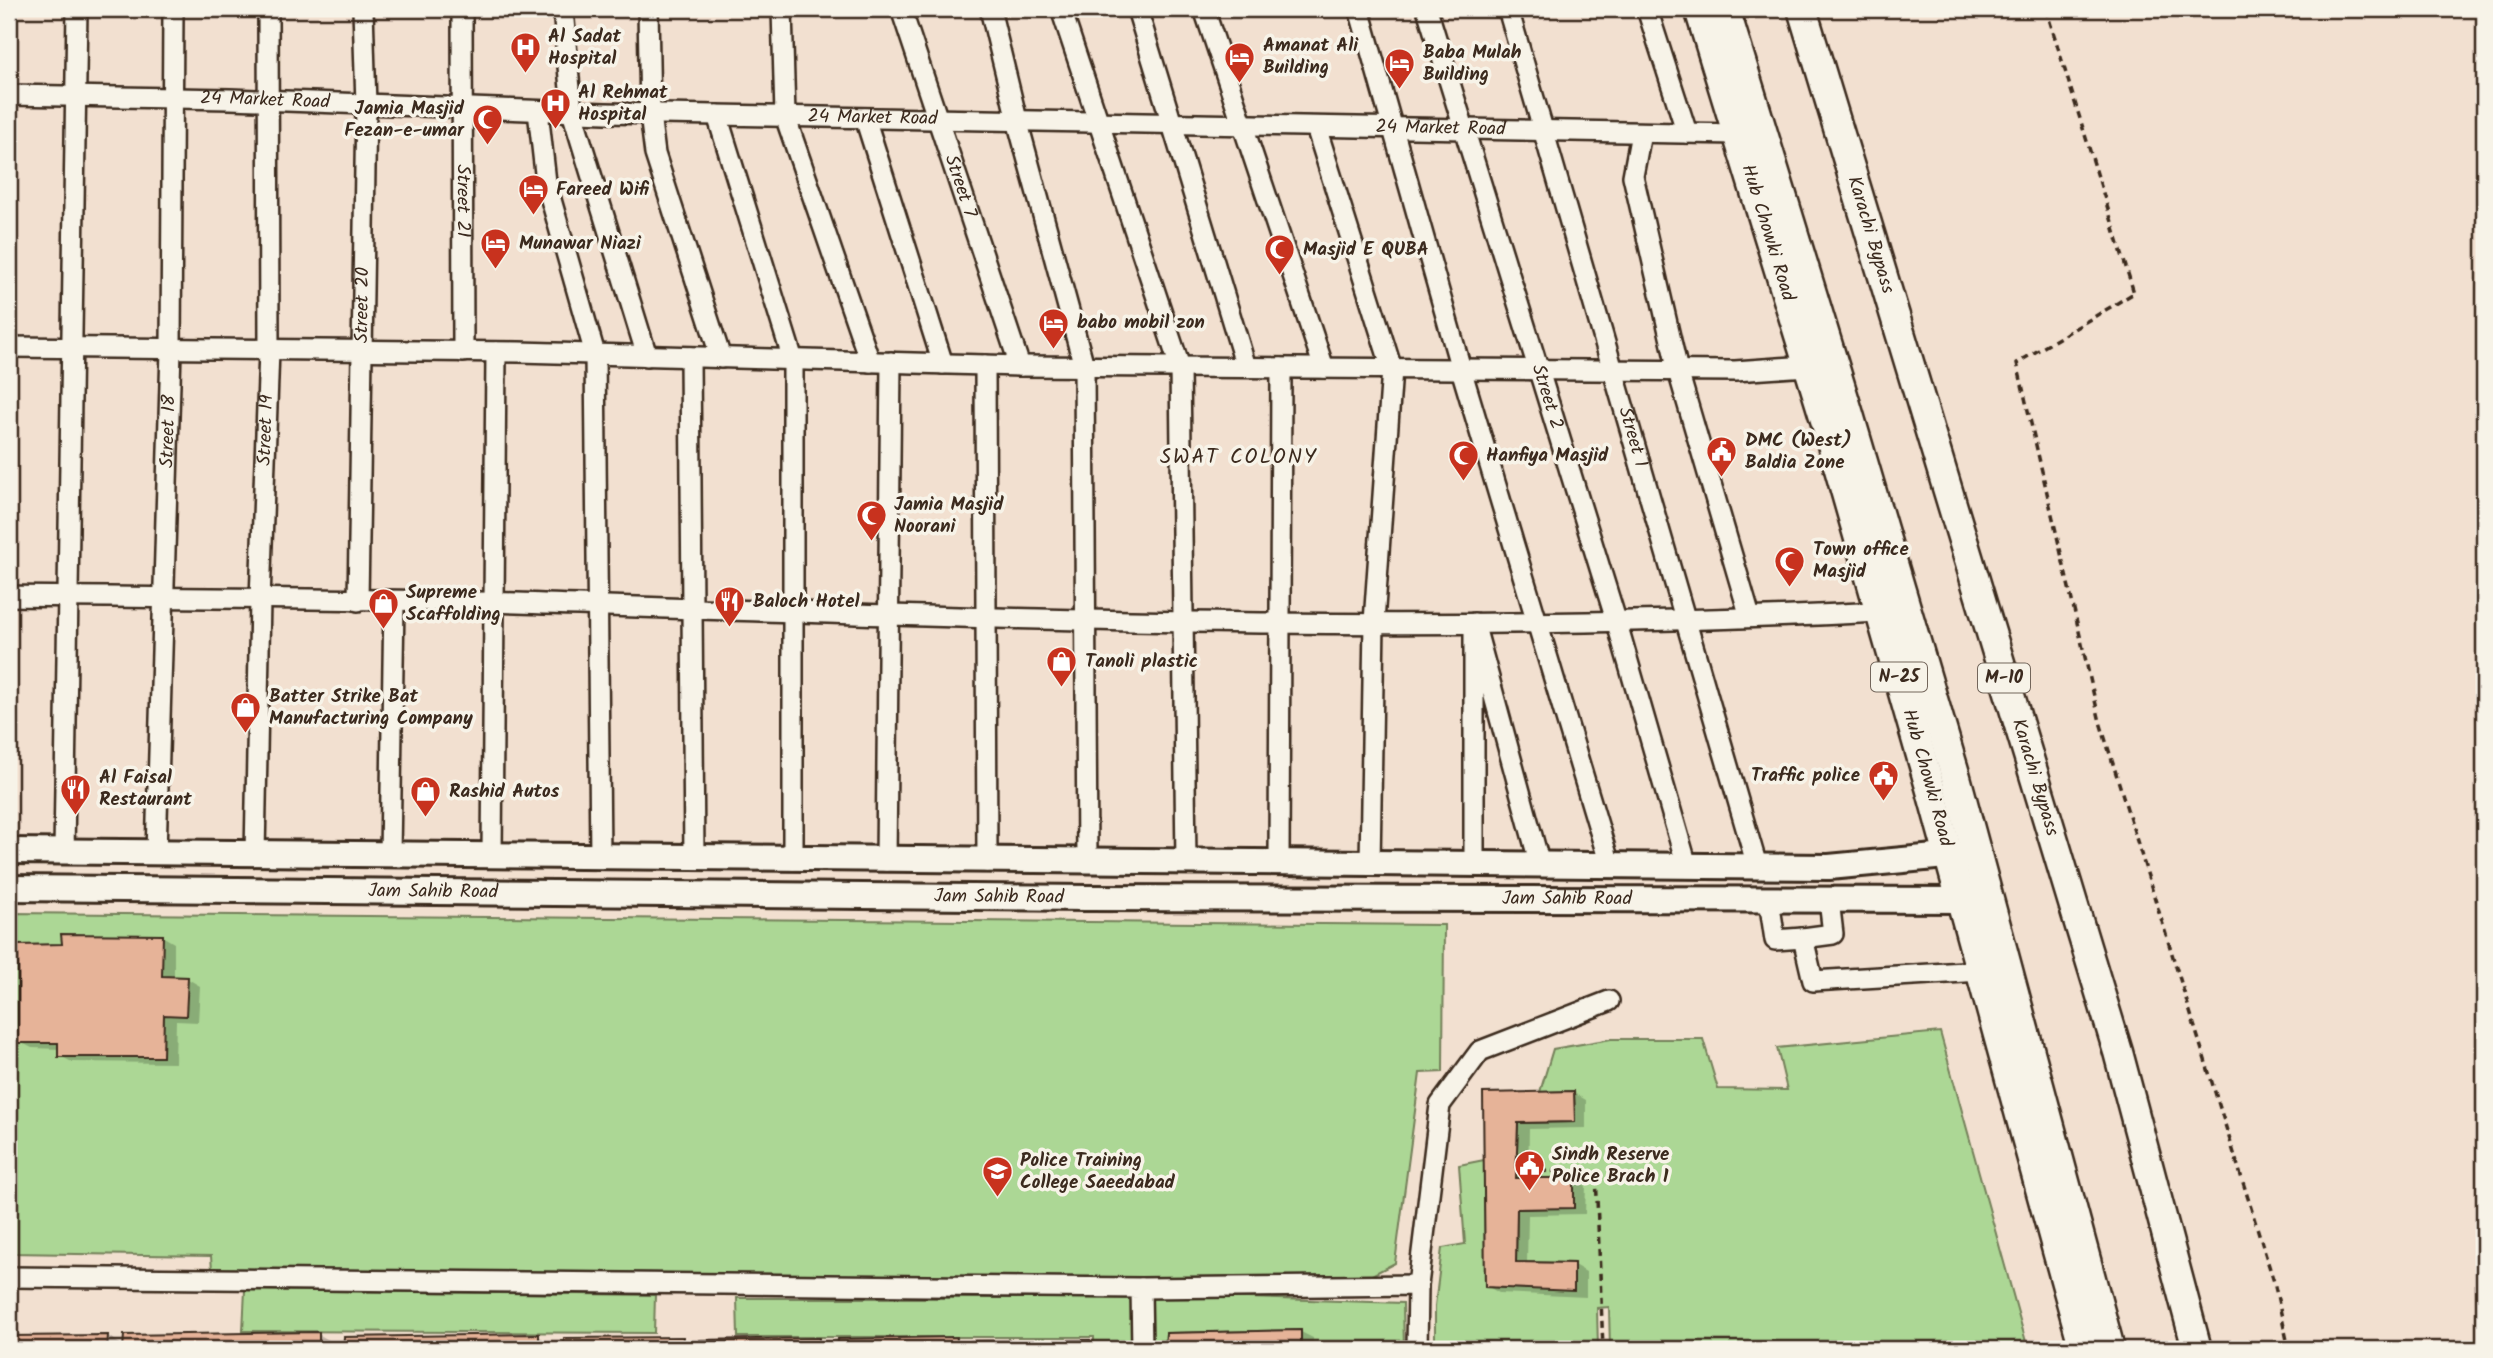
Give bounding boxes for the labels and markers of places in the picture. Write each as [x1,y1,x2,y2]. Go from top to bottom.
place label: Al Sadat Hospital [548,22,621,74]
hospital icon: Al Sadat Hospital [508,31,542,75]
place label: Amanat Ali Building [1263,31,1359,83]
place label: Baba Mulah Building [1423,38,1522,90]
hotel icon: Amanat Ali Building [1223,40,1257,84]
hotel icon: Baba Mulah Building [1383,47,1417,91]
place label: Al Rehmat Hospital [578,78,668,130]
hospital icon: Al Rehmat Hospital [538,87,572,131]
place label: Jamia Masjid Fezan-e-umar [344,94,465,146]
mosque icon: Jamia Masjid Fezan-e-umar [470,103,504,147]
hotel icon: Fareed Wifi [516,173,550,217]
place label: Fareed Wifi [556,175,650,205]
hotel icon: Munawar Niazi [479,227,513,271]
place label: Munawar Niazi [519,229,642,259]
mosque icon: Masjid E QUBA [1263,233,1297,277]
place label: Masjid E QUBA [1303,235,1429,265]
hotel icon: babo mobil zon [1037,306,1071,350]
place label: babo mobil zon [1077,308,1205,338]
place label: DMC (West) Baldia Zone [1745,426,1852,478]
public building icon: DMC (West) Baldia Zone [1705,435,1739,479]
mosque icon: Hanfiya Masjid [1446,439,1480,483]
place label: Hanfiya Masjid [1486,441,1609,471]
place label: Jamia Masjid Noorani [894,490,1004,542]
mosque icon: Jamia Masjid Noorani [854,499,888,543]
place label: Town office Masjid [1813,535,1909,587]
mosque icon: Town office Masjid [1773,544,1807,588]
place label: Supreme Scaffolding [406,578,501,630]
restaurant icon: Baloch Hotel [713,585,747,629]
shop icon: Supreme Scaffolding [366,587,400,631]
place label: Baloch Hotel [753,587,860,617]
shop icon: Tanoli plastic [1045,645,1079,689]
place label: Tanoli plastic [1085,647,1198,677]
place label: Batter Strike Bat Manufacturing Company [269,682,473,734]
shop icon: Batter Strike Bat Manufacturing Company [229,691,263,735]
public building icon: Traffic police [1866,759,1900,803]
place label: Traffic police [1751,761,1860,791]
place label: Al Faisal Restaurant [99,763,192,815]
restaurant icon: Al Faisal Restaurant [59,772,93,816]
shop icon: Rashid Autos [409,775,443,819]
place label: Rashid Autos [449,777,560,807]
place label: Sindh Reserve Police Brach 1 [1552,1140,1669,1192]
place label: Police Training College Saeedabad [1020,1146,1176,1198]
public building icon: Sindh Reserve Police Brach 1 [1512,1149,1546,1193]
school or university icon: Police Training College Saeedabad [980,1155,1014,1199]

